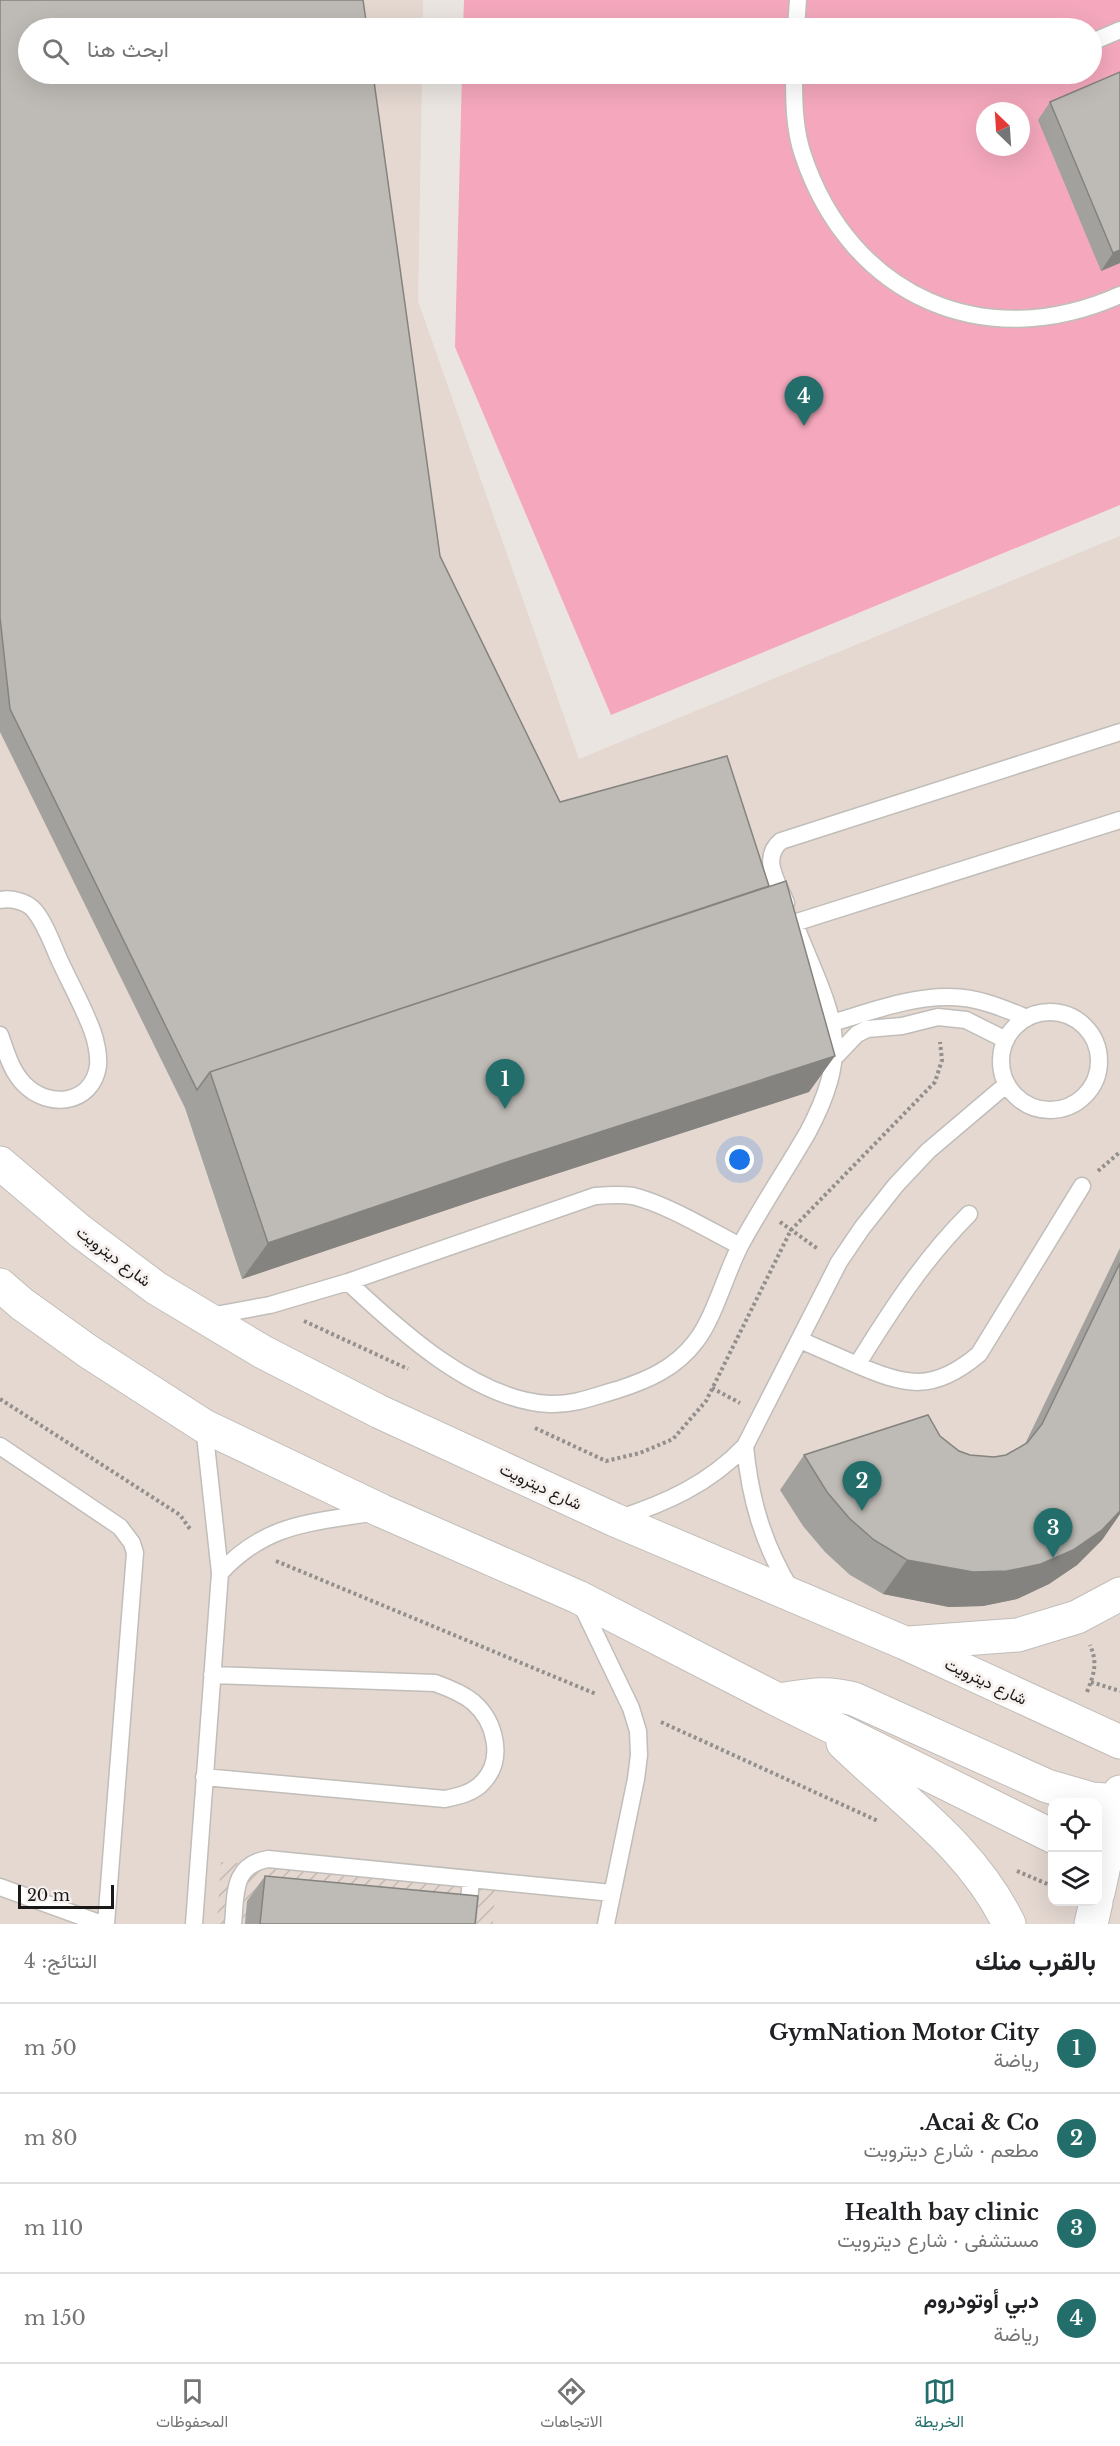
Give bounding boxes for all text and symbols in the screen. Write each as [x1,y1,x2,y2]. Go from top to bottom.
search box [18,18,1102,84]
icon: search [39,35,72,68]
text: ابحث هنا [87,36,169,63]
north arrow [976,102,1030,156]
pin: 4 [784,376,824,426]
pin: 1 [486,1060,524,1109]
your location [725,1145,754,1174]
street label: شارع ديترويت [72,1222,155,1292]
street label: شارع ديترويت [496,1458,585,1515]
pin: 2 [842,1462,882,1511]
pin: 3 [1034,1508,1072,1558]
street label: شارع ديترويت [941,1653,1030,1710]
map controls [1048,1798,1102,1906]
button: locate [1048,1798,1102,1852]
button: layers [1048,1852,1102,1906]
scale bar [18,1882,114,1910]
text: 20 m [27,1885,70,1905]
text: بالقرب منك [975,1945,1096,1977]
text: النتائج: 4 [24,1949,97,1973]
text: GymNation Motor City [769,2019,1039,2046]
text: 50 m [24,2036,77,2060]
text: 1 [1072,2036,1081,2060]
text: رياضة [994,2048,1039,2072]
text: Acai & Co. [919,2109,1039,2136]
text: 80 m [24,2126,78,2150]
text: 2 [1070,2126,1083,2150]
text: مطعم · شارع ديترويت [863,2138,1039,2162]
text: Health bay clinic [845,2199,1039,2226]
text: 110 m [24,2216,83,2240]
text: 3 [1070,2216,1083,2240]
text: مستشفى · شارع ديترويت [837,2228,1039,2252]
text: دبي أوتودروم [924,2287,1039,2314]
text: 150 m [24,2306,86,2330]
text: 4 [1070,2306,1083,2330]
text: رياضة [994,2322,1039,2346]
tab: المحفوظات [156,2375,228,2436]
tab: الاتجاهات [540,2375,602,2436]
tab: الخريطة [914,2375,964,2436]

